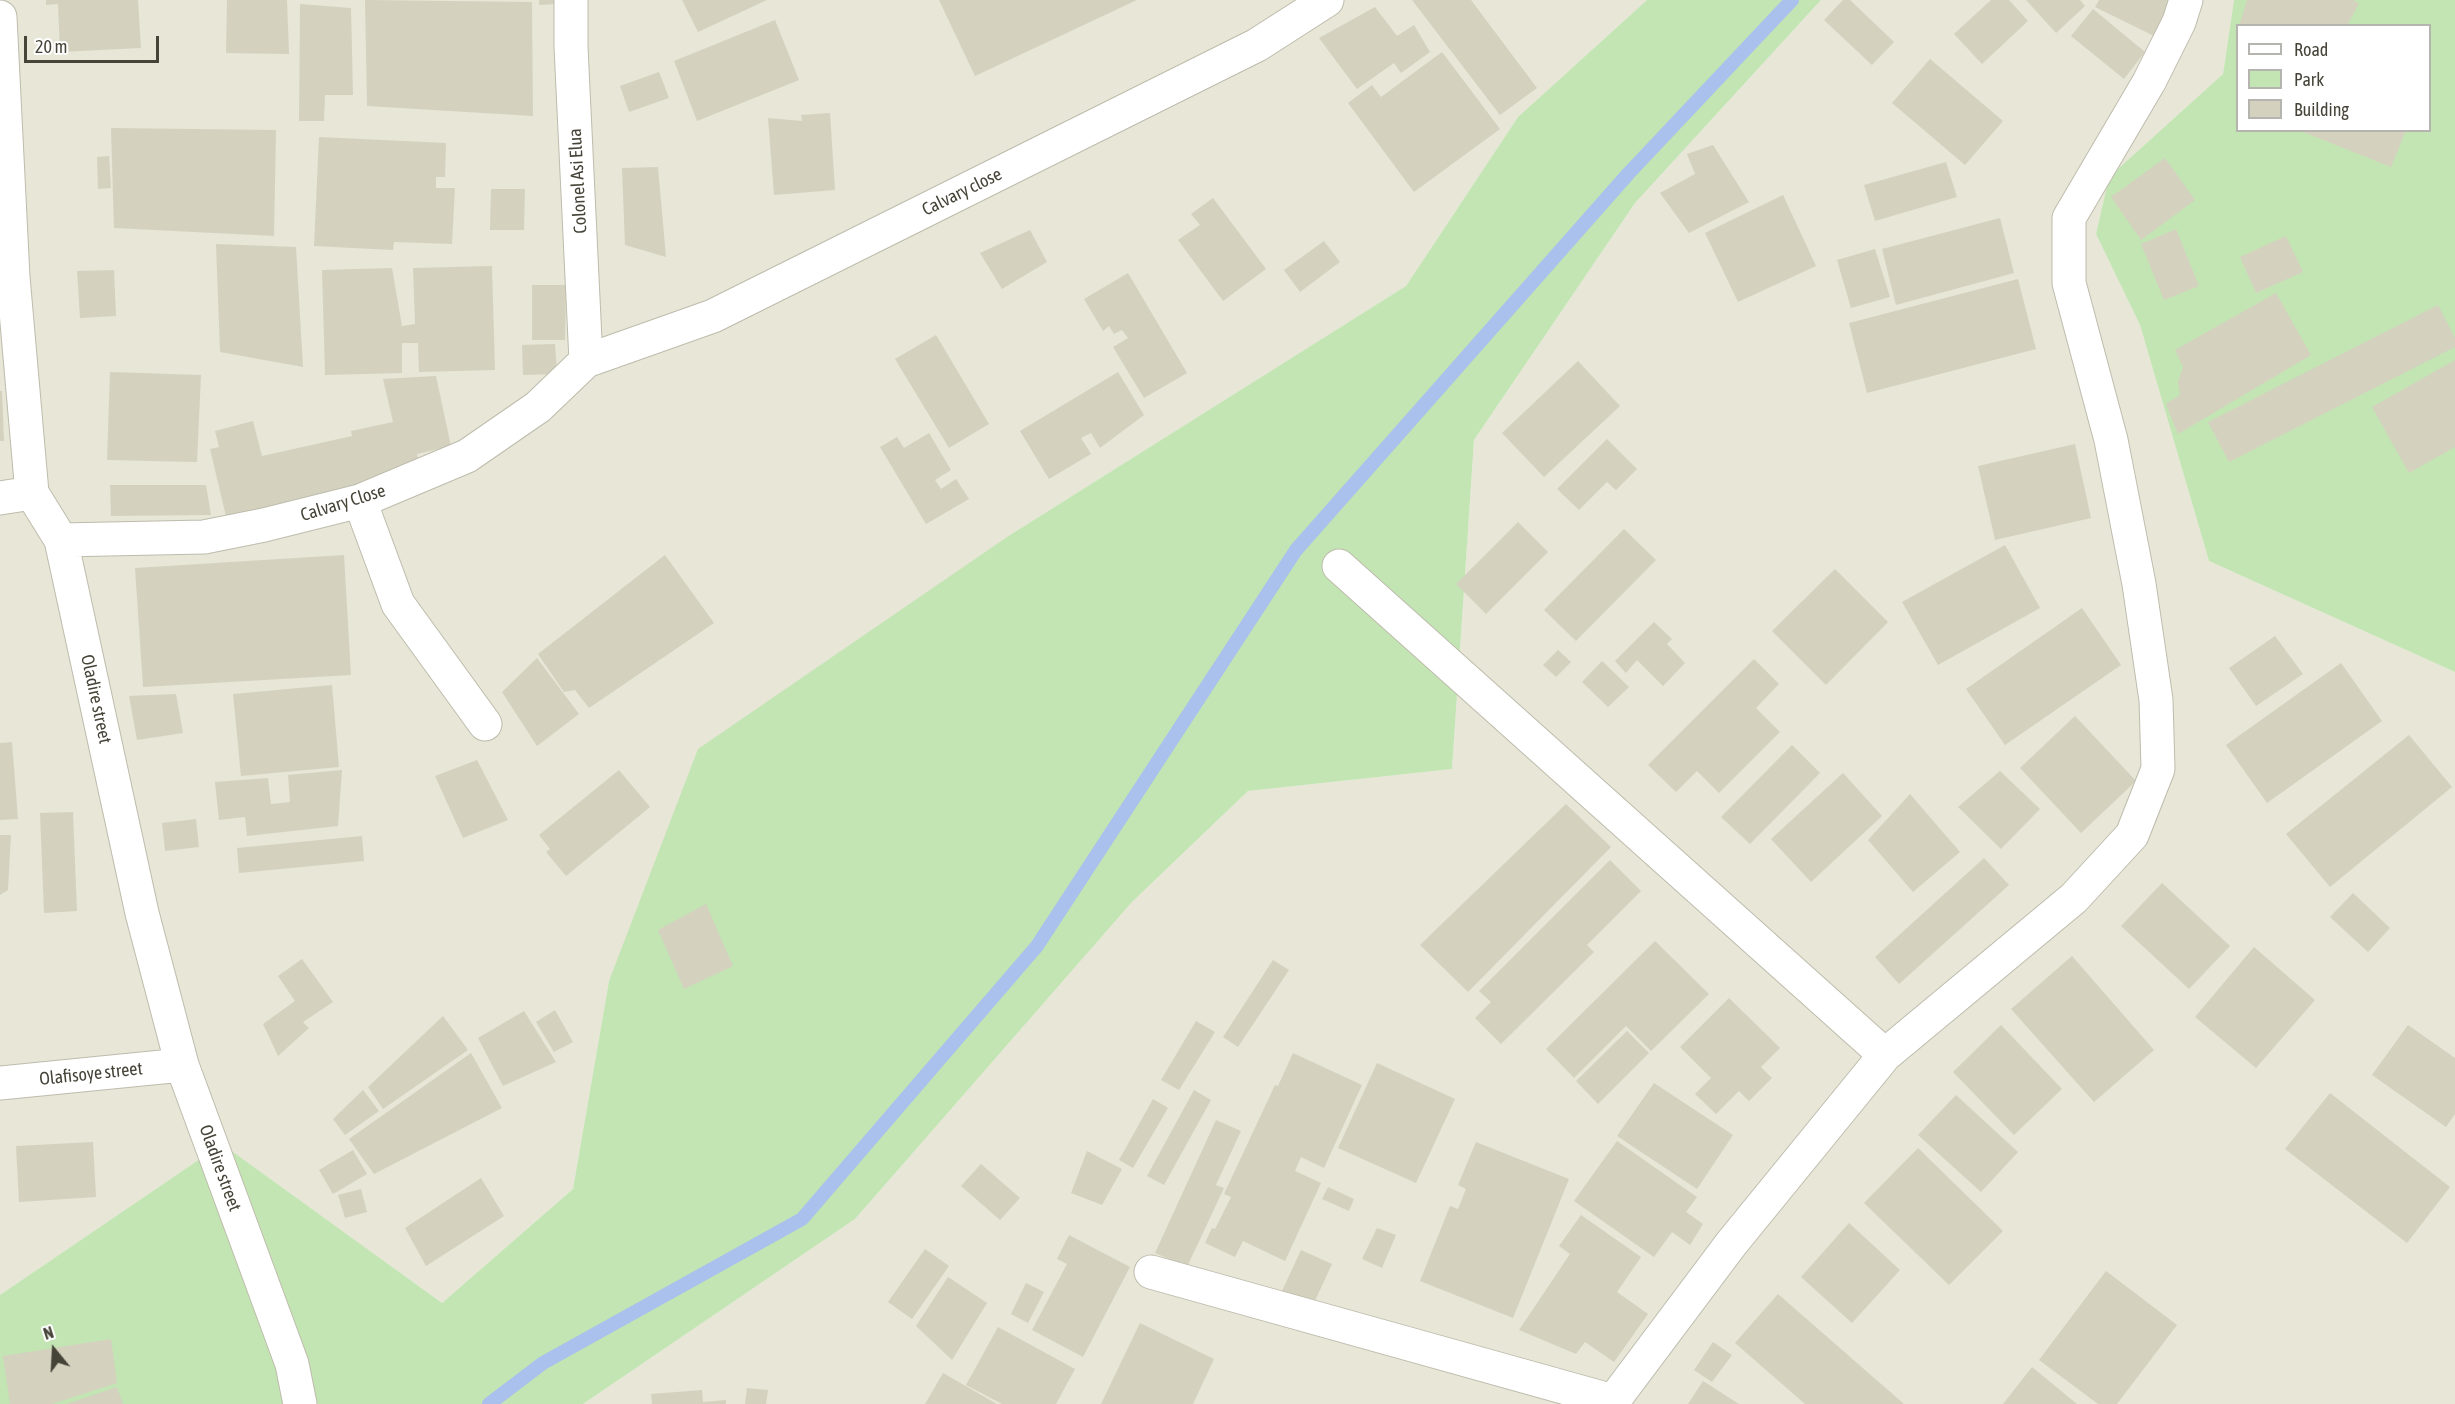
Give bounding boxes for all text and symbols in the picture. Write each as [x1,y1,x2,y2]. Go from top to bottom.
scale bar [27,24,162,62]
legend [2236,24,2431,132]
text: 20 m [35,36,67,57]
text: Road [2294,39,2328,60]
text: Park [2294,69,2324,90]
text: Building [2294,99,2349,120]
street label: Colonel Asi Elua [564,128,592,234]
street label: Calvary close [919,163,1005,221]
street label: Calvary Close [298,480,388,526]
street label: Oladire street [76,652,116,746]
street label: Olafisoye street [38,1058,144,1090]
street label: Oladire street [194,1122,246,1214]
north arrow [24,1320,84,1380]
text: N [41,1323,56,1343]

